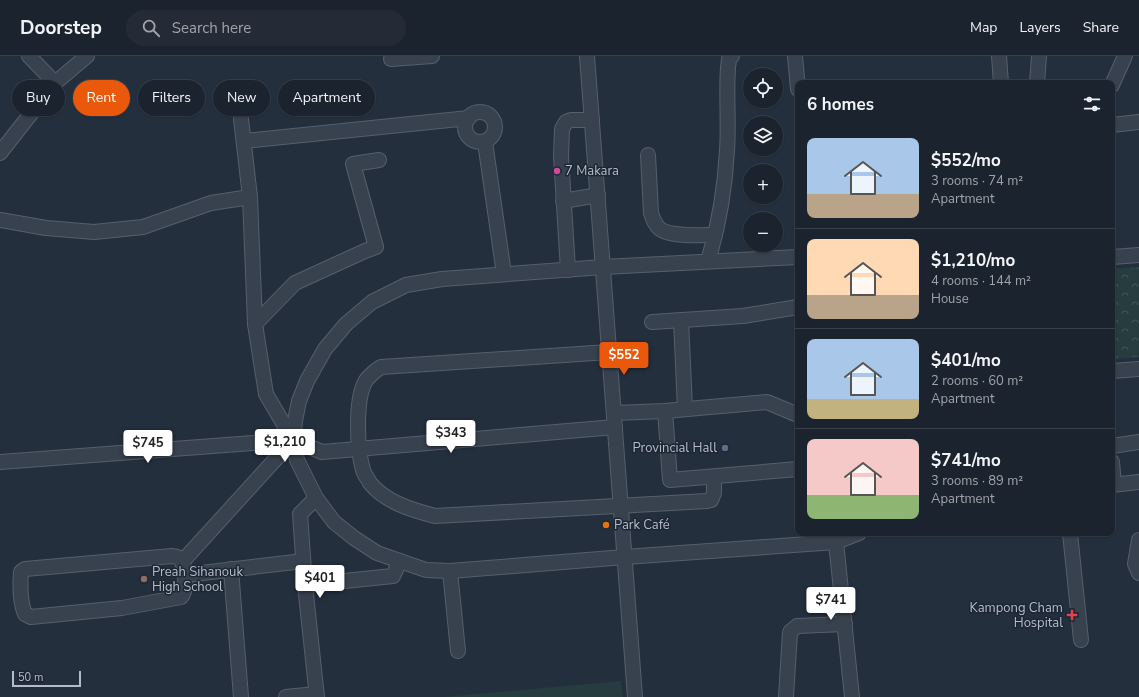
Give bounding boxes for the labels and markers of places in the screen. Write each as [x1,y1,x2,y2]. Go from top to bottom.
place label: 7 Makara [565,162,619,180]
marker: 7 Makara [552,166,562,176]
pin: $552 [600,342,648,376]
pin: $343 [427,420,475,454]
pin: $1,210 [252,429,318,463]
pin: $745 [124,430,172,464]
place label: Provincial Hall [633,439,717,457]
marker: Provincial Hall [720,443,730,453]
place label: Park Café [614,516,670,534]
marker: Park Café [601,520,611,530]
place label: Preah Sihanouk High School [152,563,243,596]
pin: $401 [296,565,344,599]
marker: Preah Sihanouk High School [139,574,149,584]
pin: $741 [807,587,855,621]
place label: Kampong Cham Hospital [970,599,1063,632]
marker: Kampong Cham Hospital [1066,609,1078,621]

